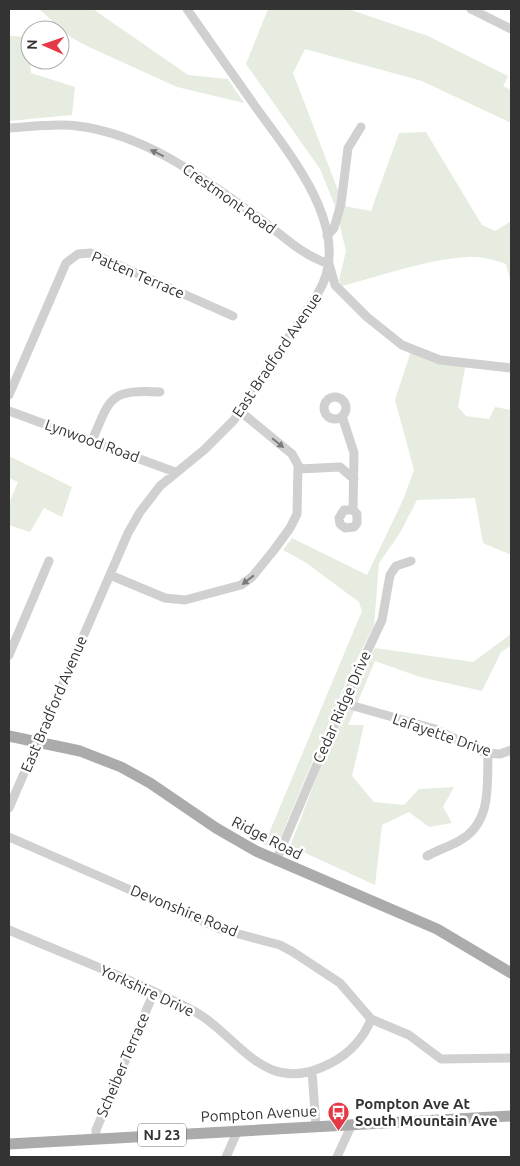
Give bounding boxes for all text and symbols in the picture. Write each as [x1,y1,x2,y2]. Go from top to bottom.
north arrow [20,20,70,70]
text: N [24,39,40,50]
one-way arrow [150,149,164,157]
street label: Crestmont Road [179,160,279,237]
street label: Patten Terrace [89,247,187,302]
street label: East Bradford Avenue [229,289,325,420]
street label: Lynwood Road [43,416,142,465]
one-way arrow [272,437,285,448]
one-way arrow [242,574,255,585]
street label: East Bradford Avenue [17,633,90,775]
street label: Cedar Ridge Drive [309,648,374,765]
street label: Lafayette Drive [391,710,494,759]
street label: Ridge Road [229,813,305,863]
street label: Devonshire Road [128,881,240,940]
street label: Yorkshire Drive [98,961,197,1020]
street label: Scheiber Terrace [93,1010,152,1120]
place label: Pompton Ave At South Mountain Ave [355,1095,498,1129]
bus stop icon: Pompton Ave At South Mountain Ave [327,1101,351,1132]
street label: Pompton Avenue [200,1102,318,1125]
road number: NJ 23 [138,1124,186,1146]

